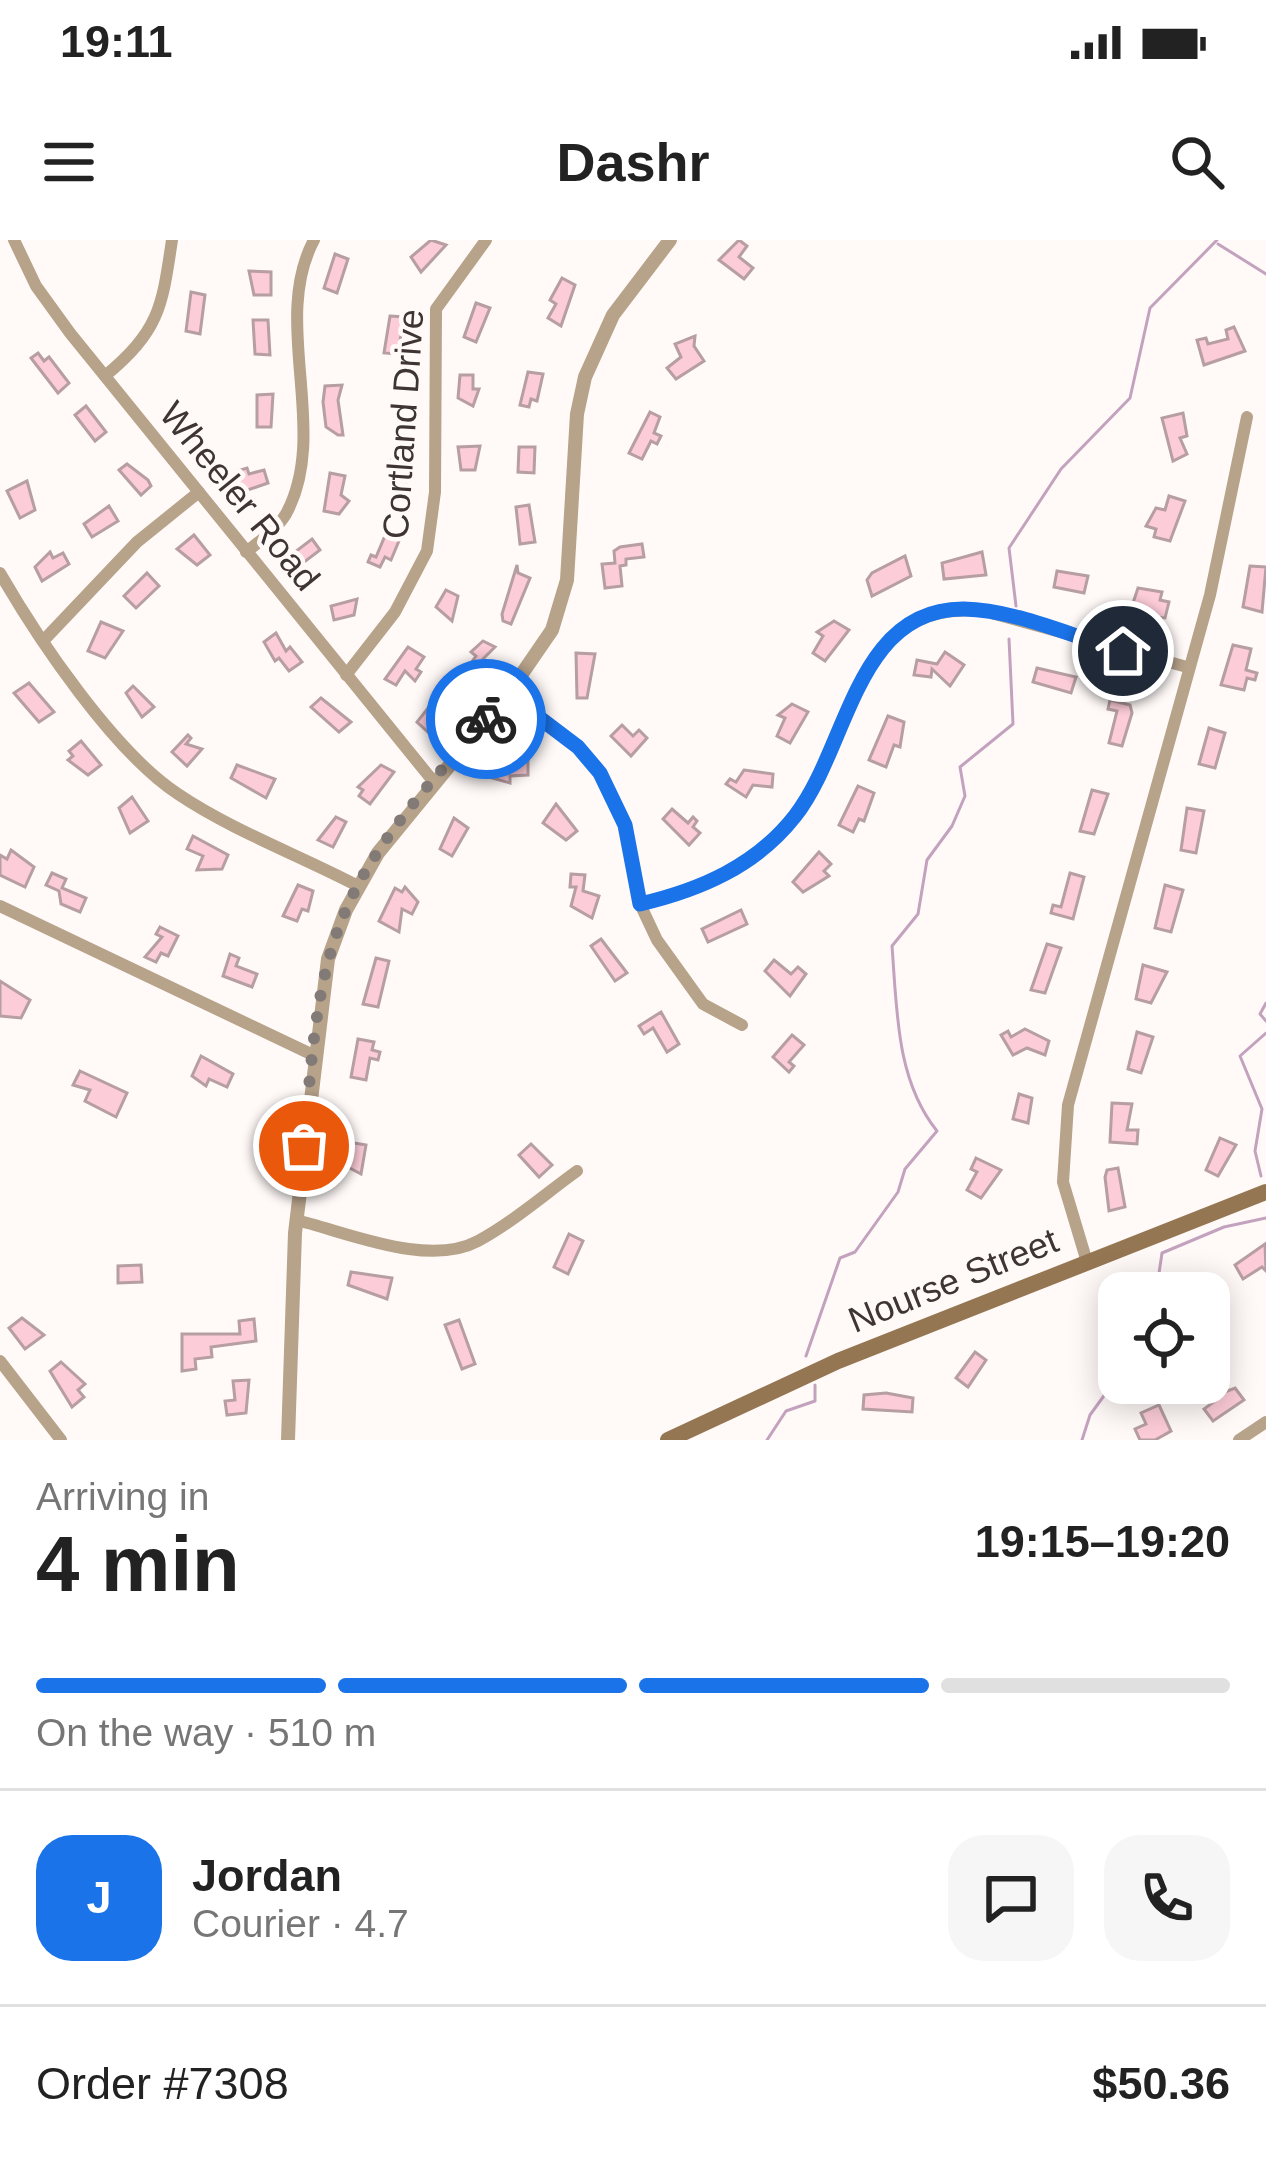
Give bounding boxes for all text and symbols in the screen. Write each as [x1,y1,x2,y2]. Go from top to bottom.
text: 19:11 [60,16,173,67]
icon: menu [36,129,102,195]
icon: search [1164,129,1230,195]
text: Dashr [556,132,710,192]
street label: Cortland Drive [375,308,431,540]
street label: Wheeler Road [152,394,328,598]
pin [1072,600,1174,702]
icon: home [1090,618,1156,684]
courier [426,659,546,779]
icon: bike [453,686,519,752]
pin [253,1095,355,1197]
icon: bag [271,1113,337,1179]
street label: Nourse Street [842,1219,1064,1341]
map controls [1098,1272,1230,1404]
button: locate [1098,1272,1230,1404]
text: Arriving in [36,1475,209,1518]
text: 19:15–19:20 [975,1516,1230,1567]
text: 4 min [36,1520,240,1608]
text: On the way · 510 m [36,1711,376,1754]
button: chat [948,1835,1074,1961]
button: phone [1104,1835,1230,1961]
text: Jordan [192,1850,342,1901]
text: J [86,1872,112,1923]
text: Courier · 4.7 [192,1902,409,1945]
text: Order #7308 [36,2058,289,2109]
text: $50.36 [1092,2058,1230,2109]

